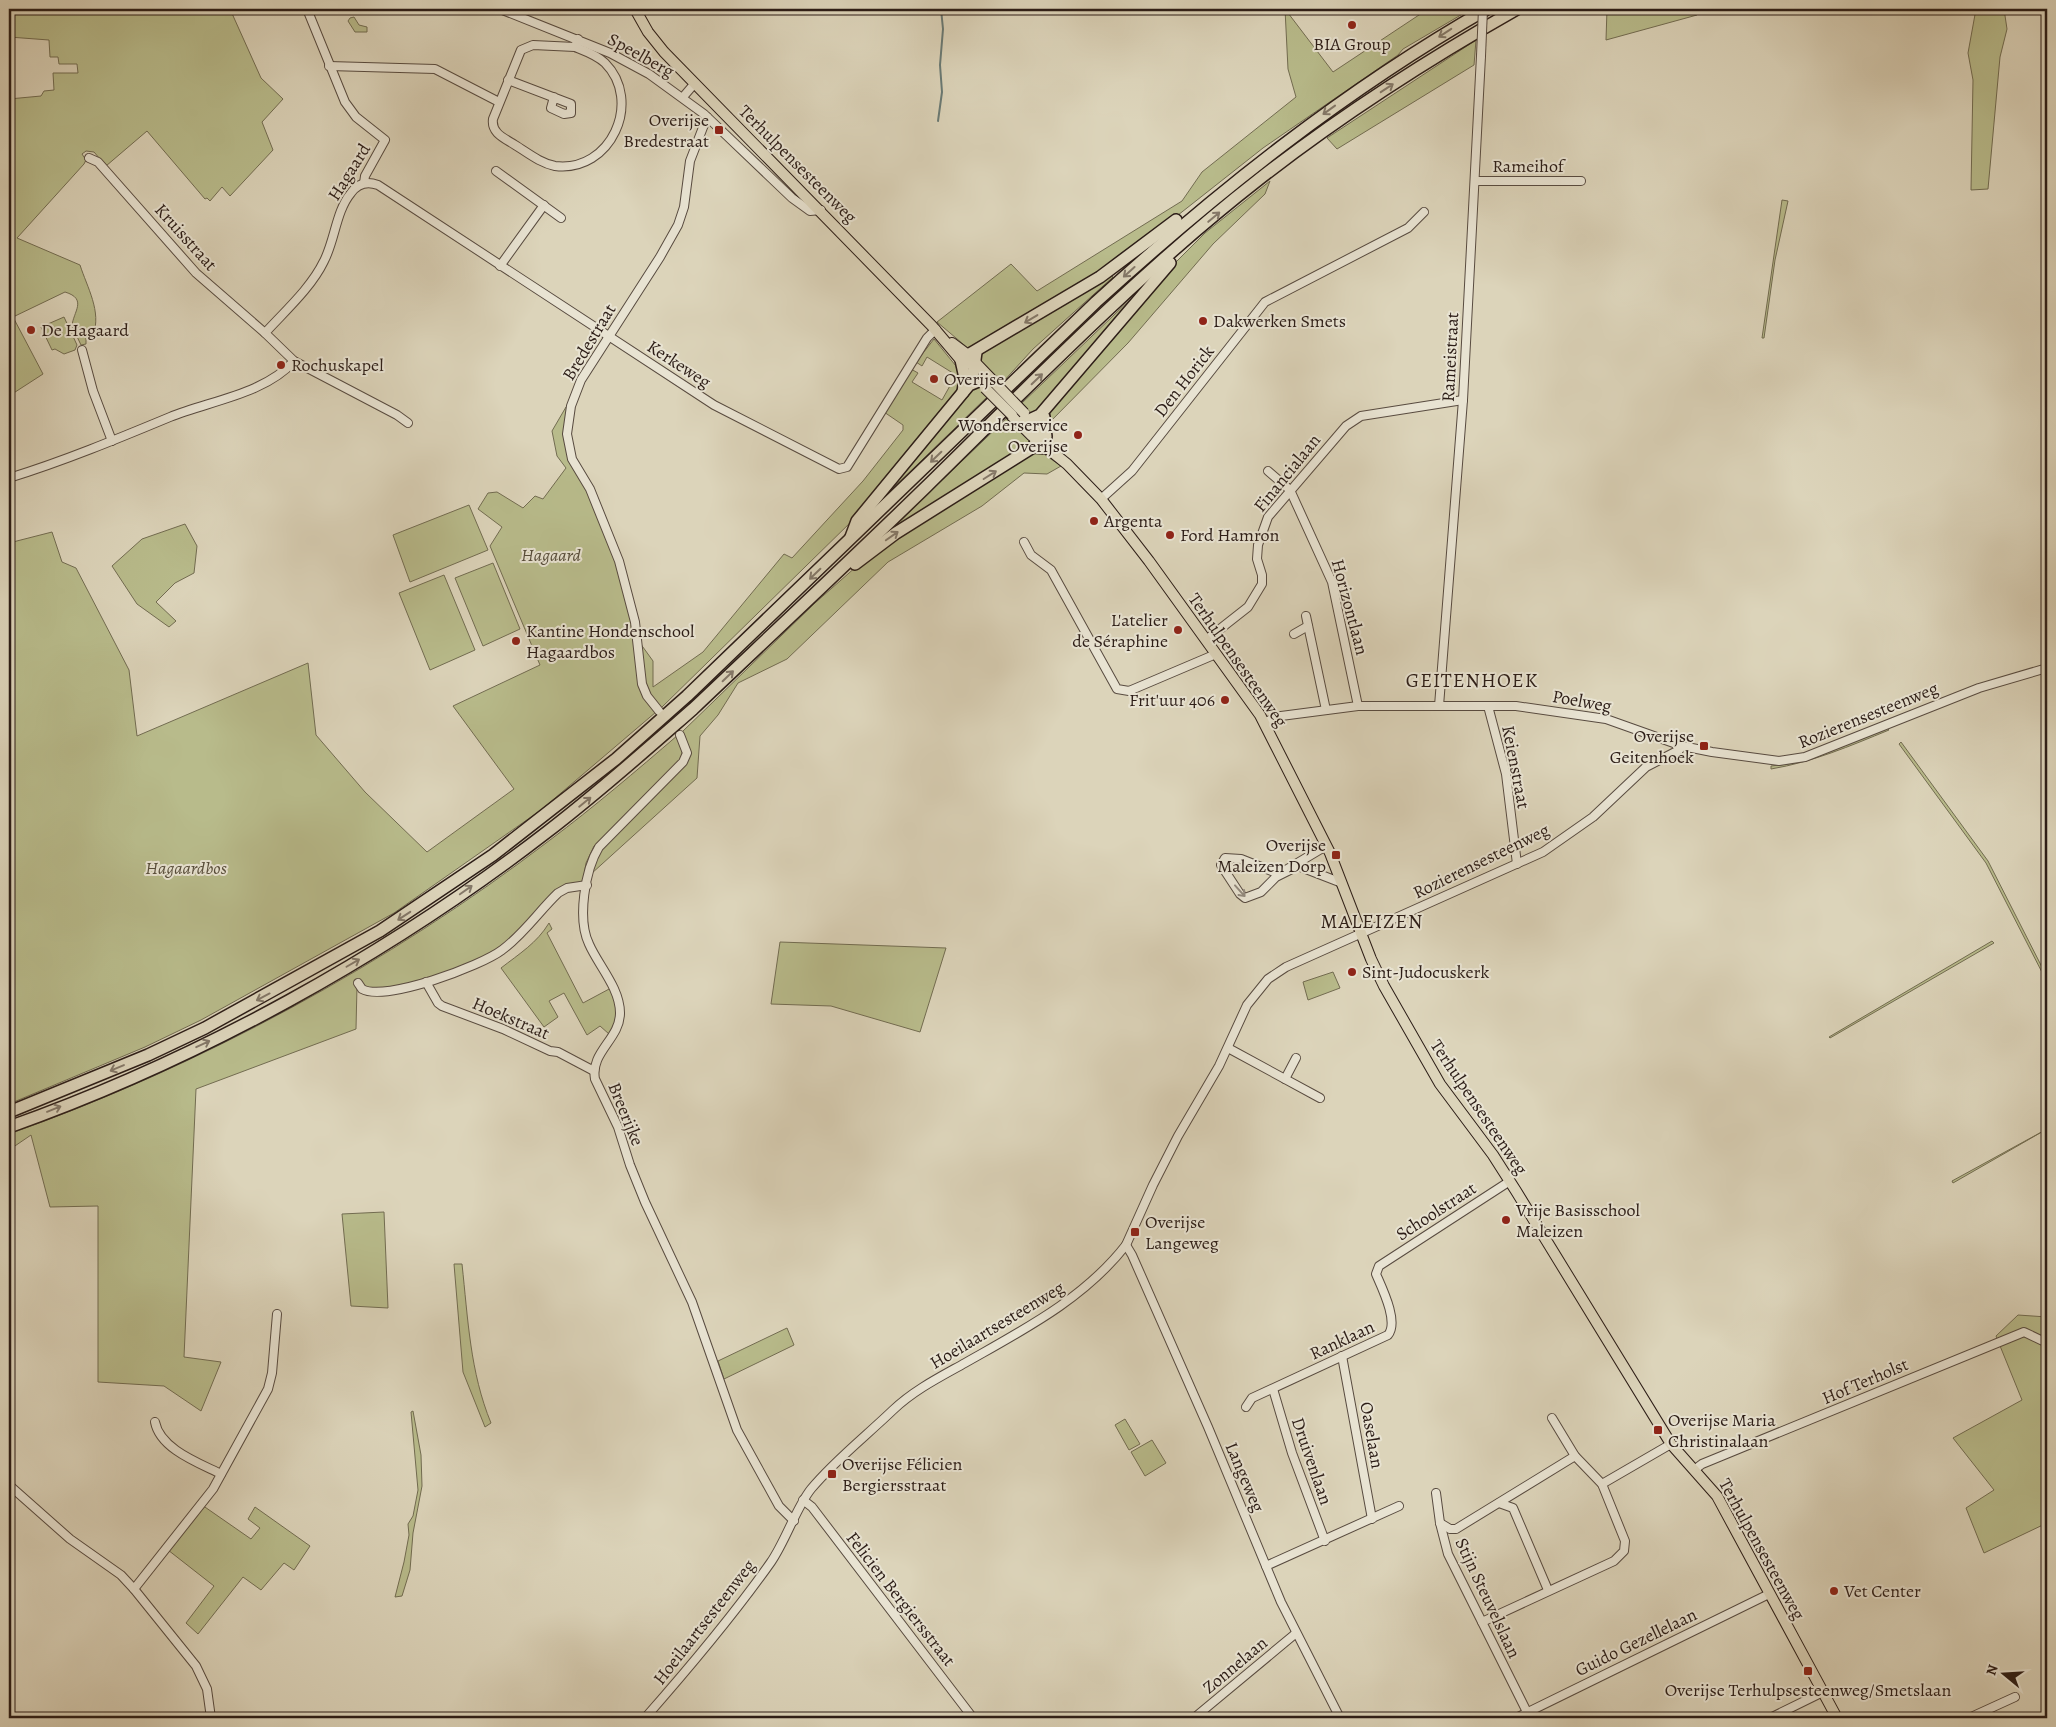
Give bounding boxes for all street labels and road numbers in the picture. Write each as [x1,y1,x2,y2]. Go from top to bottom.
street label: Speelberg [603,27,679,83]
street label: Terhulpensesteenweg [734,100,862,228]
street label: Hagaard [322,138,376,205]
street label: Rameihof [1492,154,1567,178]
street label: Kruisstraat [149,198,223,276]
street label: Bredestraat [557,299,621,385]
street label: Rameistraat [1436,312,1464,402]
street label: Kerkeweg [642,334,716,394]
street label: Den Horick [1148,340,1220,422]
street label: Financialaan [1248,429,1326,517]
street label: Horizontlaan [1326,556,1374,658]
street label: Terhulpensesteenweg [1183,588,1293,732]
street label: Rozierensesteenweg [1794,676,1942,754]
street label: Poelweg [1550,684,1614,718]
street label: Keienstraat [1496,723,1536,811]
street label: Rozierensesteenweg [1409,818,1553,904]
street label: Hoekstraat [469,991,553,1045]
street label: Terhulpensesteenweg [1425,1035,1533,1179]
street label: Breerijke [602,1079,650,1149]
street label: Schoolstraat [1391,1176,1481,1246]
street label: Hoeilaartsesteenweg [925,1275,1069,1375]
street label: Ranklaan [1306,1315,1378,1365]
street label: Hof Terholst [1818,1352,1912,1410]
street label: Oaselaan [1354,1400,1390,1470]
street label: Druivenlaan [1286,1414,1338,1508]
street label: Langeweg [1220,1438,1270,1516]
street label: Terhulpensesteenweg [1713,1474,1811,1624]
street label: Felicien Bergiersstraat [841,1527,961,1671]
street label: Stijn Steuvelslaan [1450,1534,1526,1662]
street label: Hoeilaartsesteenweg [648,1554,760,1690]
street label: Guido Gezellelaan [1571,1602,1701,1682]
street label: Zonnelaan [1198,1631,1273,1699]

